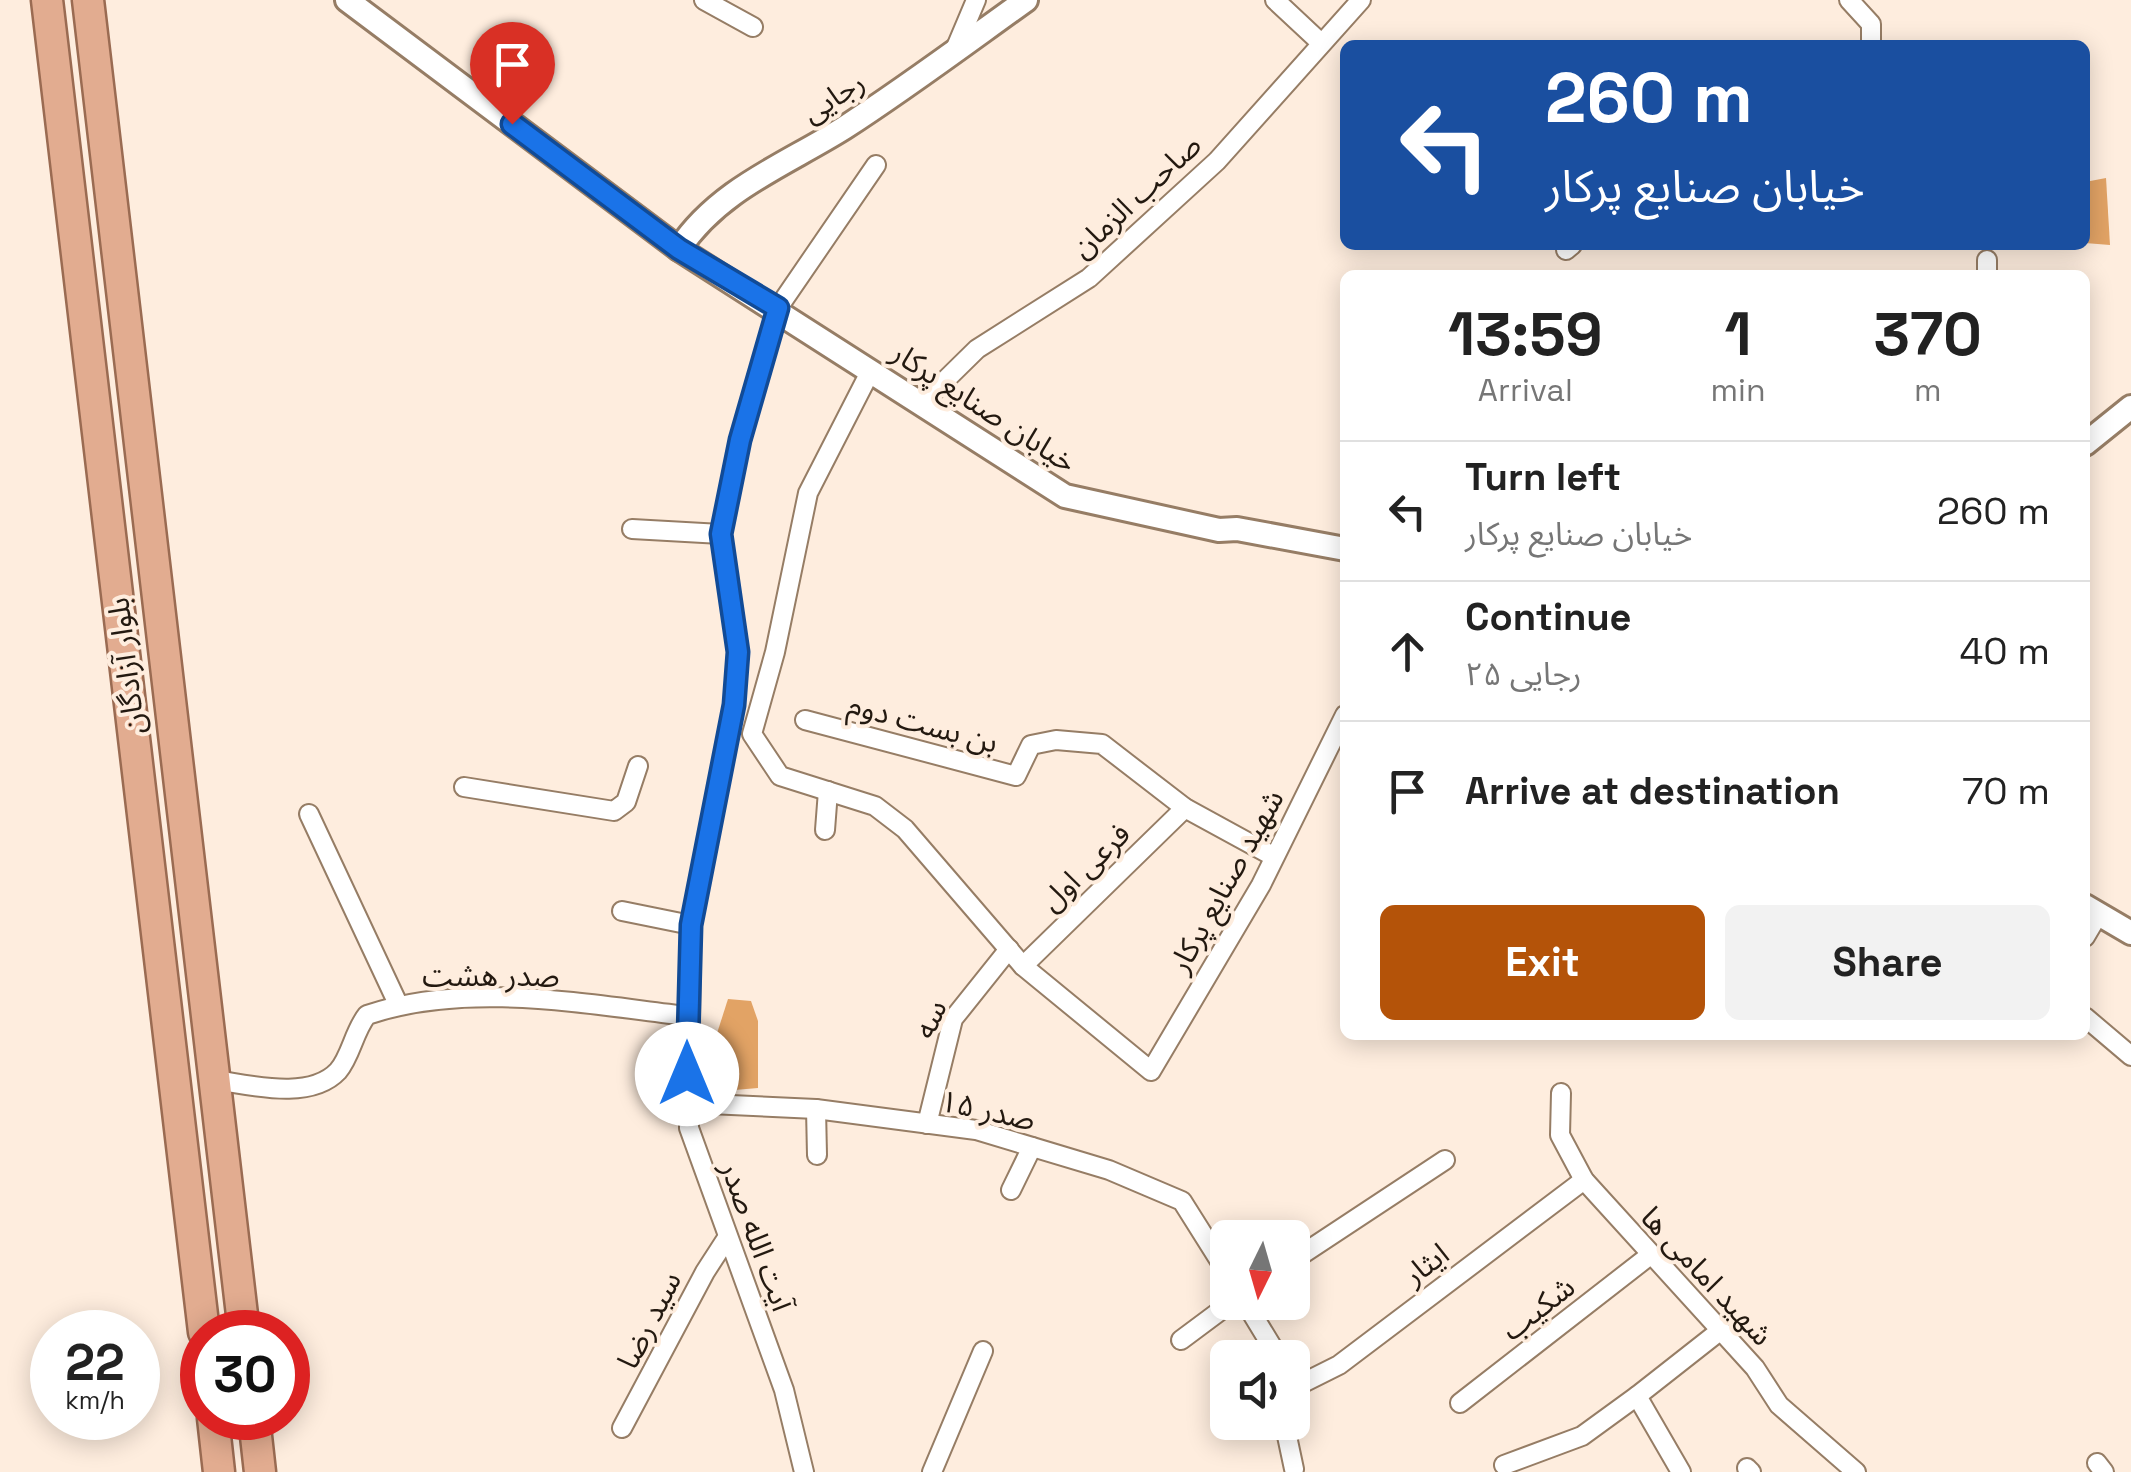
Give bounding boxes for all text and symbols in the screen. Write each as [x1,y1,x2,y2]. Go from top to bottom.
pin [470,22,555,125]
icon: arrive [485,37,540,92]
text: 260 m [1545,53,1753,142]
street label: رجایی [794,62,872,132]
icon: left [1380,80,1510,210]
street label: صاحب الزمان [1062,126,1210,266]
text: خیابان صنایع پرکار [1545,158,1865,215]
text: 13:59 [1448,296,1603,373]
text: 1 [1725,296,1752,373]
text: 370 [1874,296,1982,373]
street label: خیابان صنایع پرکار [882,332,1084,484]
text: Arrival [1478,370,1573,410]
text: min [1711,370,1766,410]
text: m [1914,370,1942,410]
text: Turn left [1465,453,1621,501]
icon: left [1380,484,1435,539]
text: 260 m [1937,487,2050,535]
text: خیابان صنایع پرکار [1465,514,1692,554]
text: Continue [1465,593,1631,641]
street label: بلوار آزادگان [98,595,154,737]
icon: ahead [1380,624,1435,679]
text: 40 m [1959,627,2050,675]
text: رجایی ۲۵ [1465,654,1582,694]
street label: بن بست دوم [843,684,1002,765]
icon: arrive [1380,764,1435,819]
text: Arrive at destination [1465,767,1840,815]
text: 70 m [1962,767,2050,815]
street label: شهید صنایع پرکار [1159,782,1295,982]
street label: فرعی اول [1032,814,1138,920]
button: Exit [1380,905,1705,1020]
button: Share [1725,905,2050,1020]
street label: صدر هشت [422,956,560,995]
street label: سه [904,994,956,1044]
position arrow [635,1022,739,1126]
street label: صدر ۱۵ [937,1081,1039,1139]
street label: آیت الله صدر [712,1155,803,1318]
street label: شهید امامی ها [1632,1198,1782,1354]
north arrow [1210,1220,1310,1320]
map controls [1210,1220,1310,1440]
street label: ایثار [1395,1234,1457,1294]
street label: سید رضا [608,1265,690,1375]
street label: شکیب [1493,1267,1583,1349]
speed limit sign: 30 [180,1310,310,1440]
text: 22 [65,1331,125,1395]
button: sound [1210,1340,1310,1440]
text: km/h [65,1384,125,1416]

